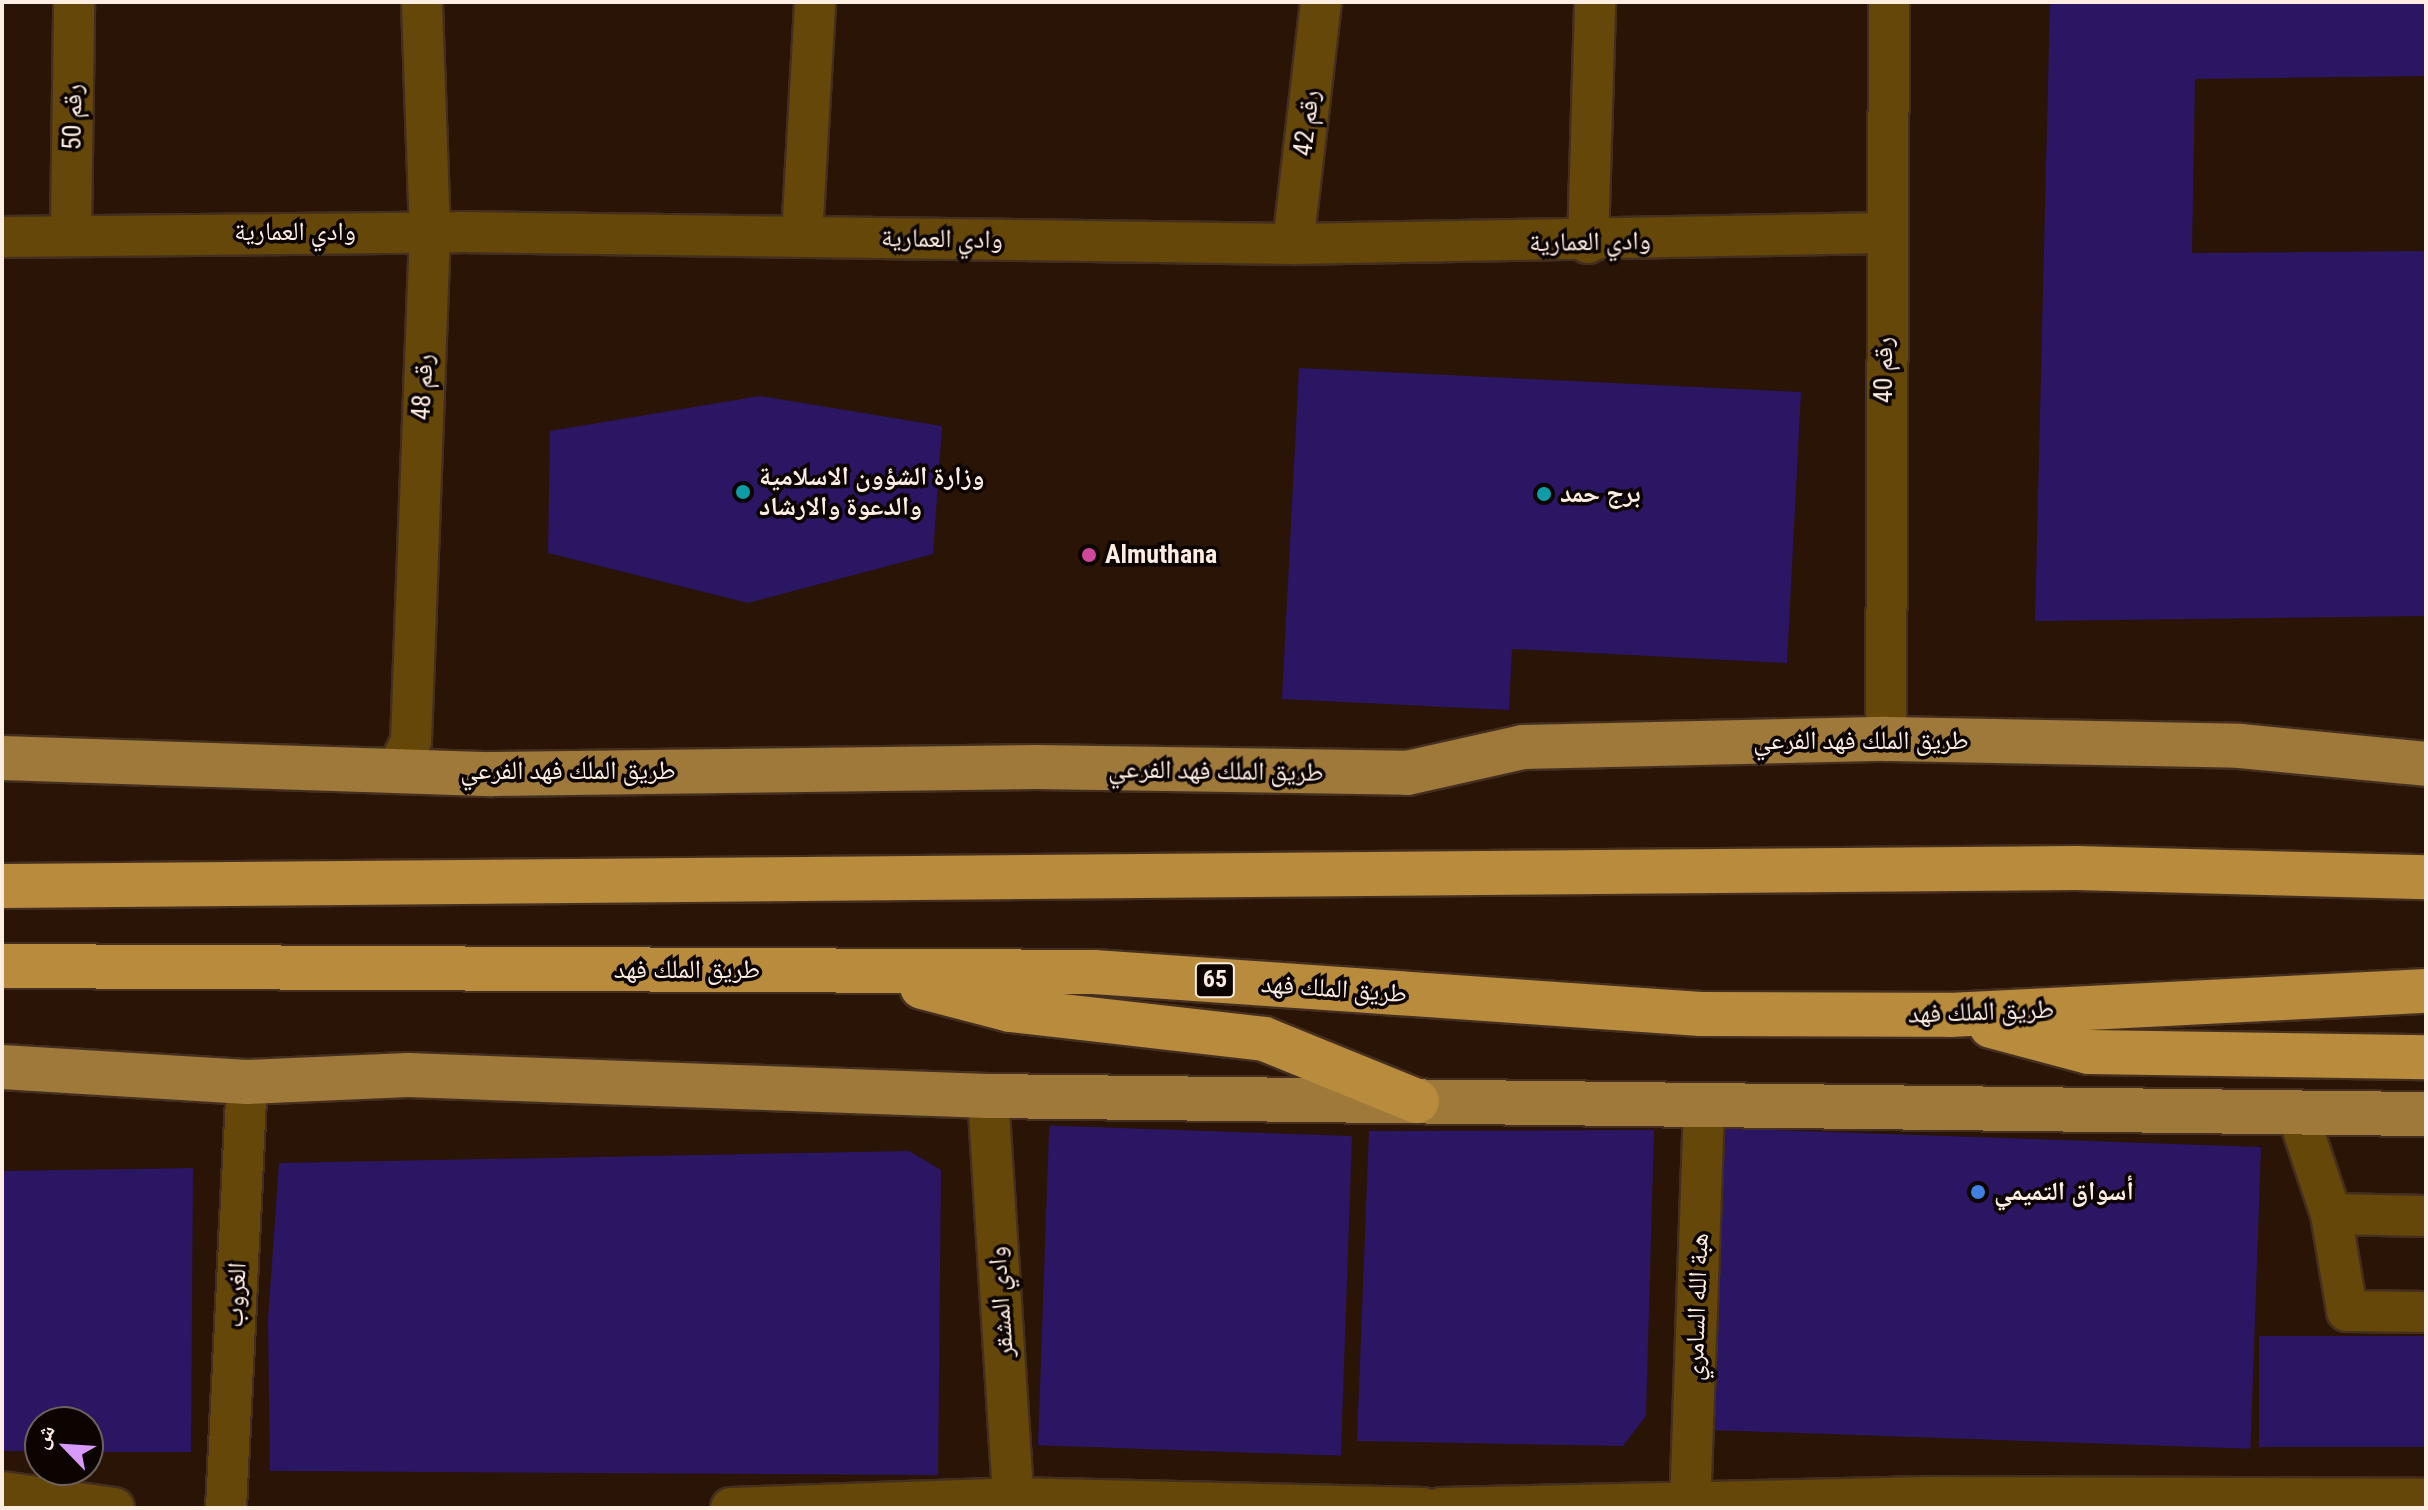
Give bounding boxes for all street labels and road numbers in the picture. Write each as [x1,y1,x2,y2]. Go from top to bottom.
street label: رقم 50 [57,84,89,150]
street label: رقم 42 [1287,88,1327,158]
street label: وادي العمارية [234,216,356,248]
street label: وادي العمارية [881,222,1003,256]
street label: وادي العمارية [1529,225,1651,259]
street label: رقم 40 [1868,337,1900,403]
street label: رقم 48 [406,353,440,421]
street label: طريق الملك فهد الفرعي [1753,725,1969,757]
street label: طريق الملك فهد الفرعي [1108,754,1324,788]
street label: طريق الملك فهد الفرعي [460,755,676,787]
street label: طريق الملك فهد [614,954,760,986]
road number: 65 [1193,960,1237,1000]
street label: طريق الملك فهد [1260,968,1408,1010]
street label: طريق الملك فهد [1907,994,2055,1030]
street label: هبة الله السامري [1679,1232,1715,1382]
street label: وادي المشقر [982,1245,1020,1359]
street label: الغروب [219,1262,253,1328]

